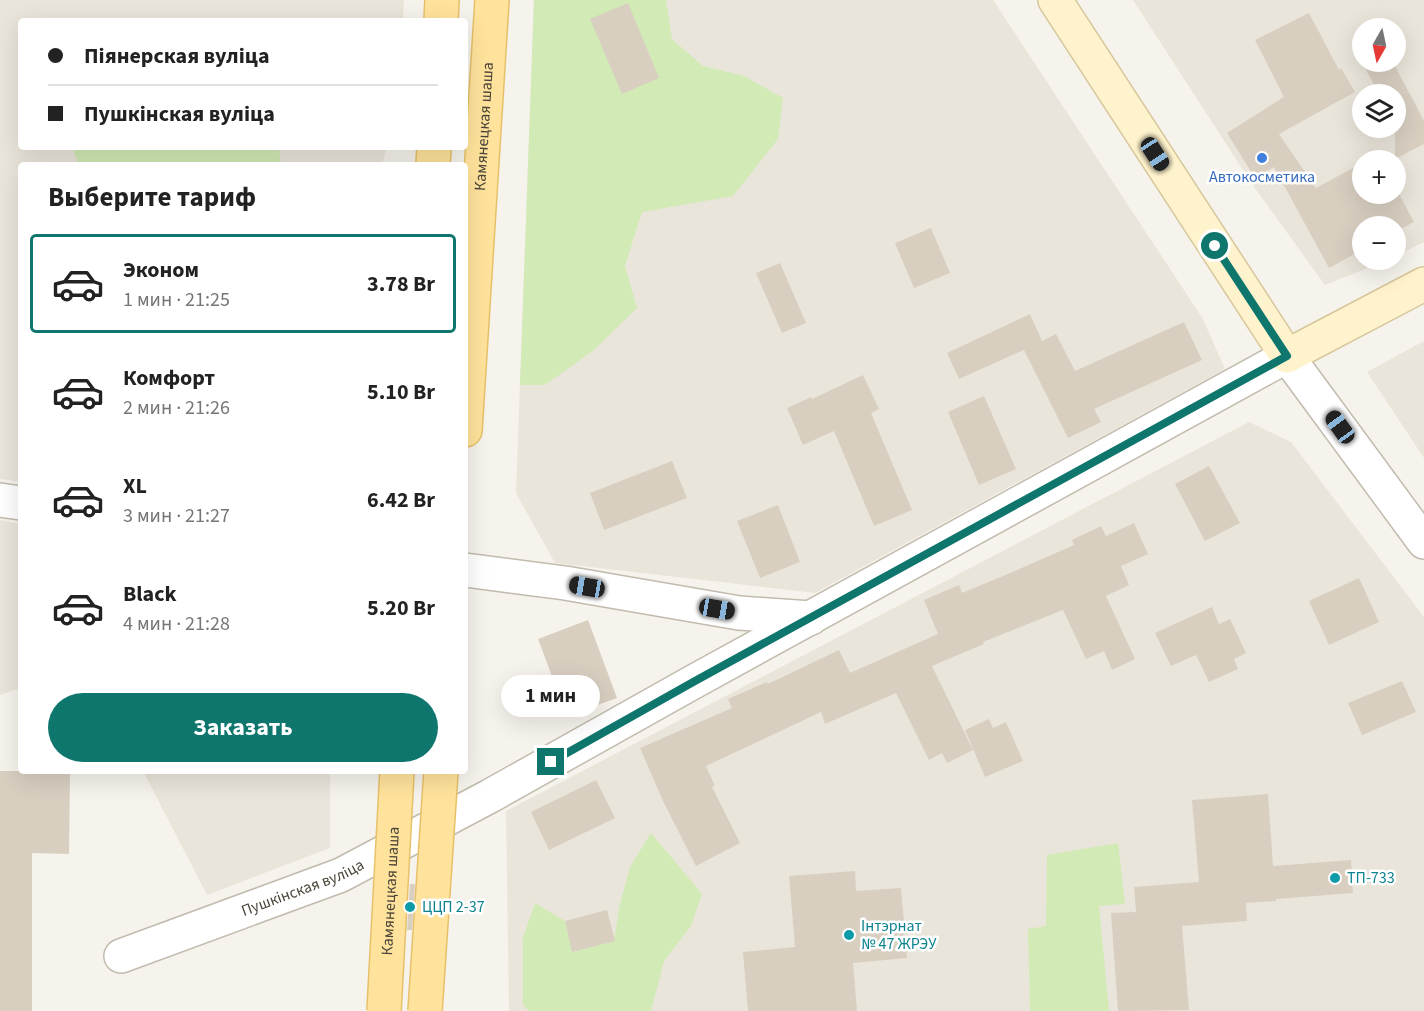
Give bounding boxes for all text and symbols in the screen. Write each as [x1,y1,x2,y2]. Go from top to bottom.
north arrow [1352,18,1406,72]
map controls [1352,18,1406,270]
text: Піянерская вуліца [84,40,270,72]
street label: Камянецкая шаша [469,62,499,192]
button: layers [1352,84,1406,138]
text: Пушкінская вуліца [84,98,275,130]
car [1138,134,1172,174]
button: + [1352,150,1406,204]
marker: Автокосметика [1255,151,1269,165]
place label: Автокосметика [1209,166,1315,188]
text: Выберите тариф [48,178,256,217]
button: − [1352,216,1406,270]
route start [1201,232,1228,259]
text: Эконом [123,254,199,286]
icon: car [51,257,105,311]
text: 3.78 Br [367,268,435,300]
text: 1 мин · 21:25 [123,286,230,314]
text: Комфорт [123,362,215,394]
icon: car [51,365,105,419]
text: 5.10 Br [367,376,435,408]
text: 2 мин · 21:26 [123,394,230,422]
car [1322,407,1358,447]
text: XL [123,470,147,502]
icon: car [51,473,105,527]
text: 6.42 Br [367,484,435,516]
text: 3 мин · 21:27 [123,502,230,530]
car [568,575,606,599]
text: Black [123,578,177,610]
icon: car [51,581,105,635]
text: 5.20 Br [367,592,435,624]
car [698,597,736,621]
text: 4 мин · 21:28 [123,610,230,638]
callout: 1 мин [502,675,600,717]
text: 1 мин [525,682,576,710]
button: Заказать [48,693,438,762]
route end [537,748,564,775]
street label: Камянецкая шаша [376,826,405,956]
street label: Пушкінская вуліца [238,854,368,922]
place label: ТП-733 [1347,867,1395,889]
marker: ТП-733 [1328,871,1342,885]
place label: ЦЦП 2-37 [422,896,485,918]
marker: ЦЦП 2-37 [403,900,417,914]
place label: Інтэрнат № 47 ЖРЭУ [861,915,937,955]
marker: Інтэрнат № 47 ЖРЭУ [842,928,856,942]

